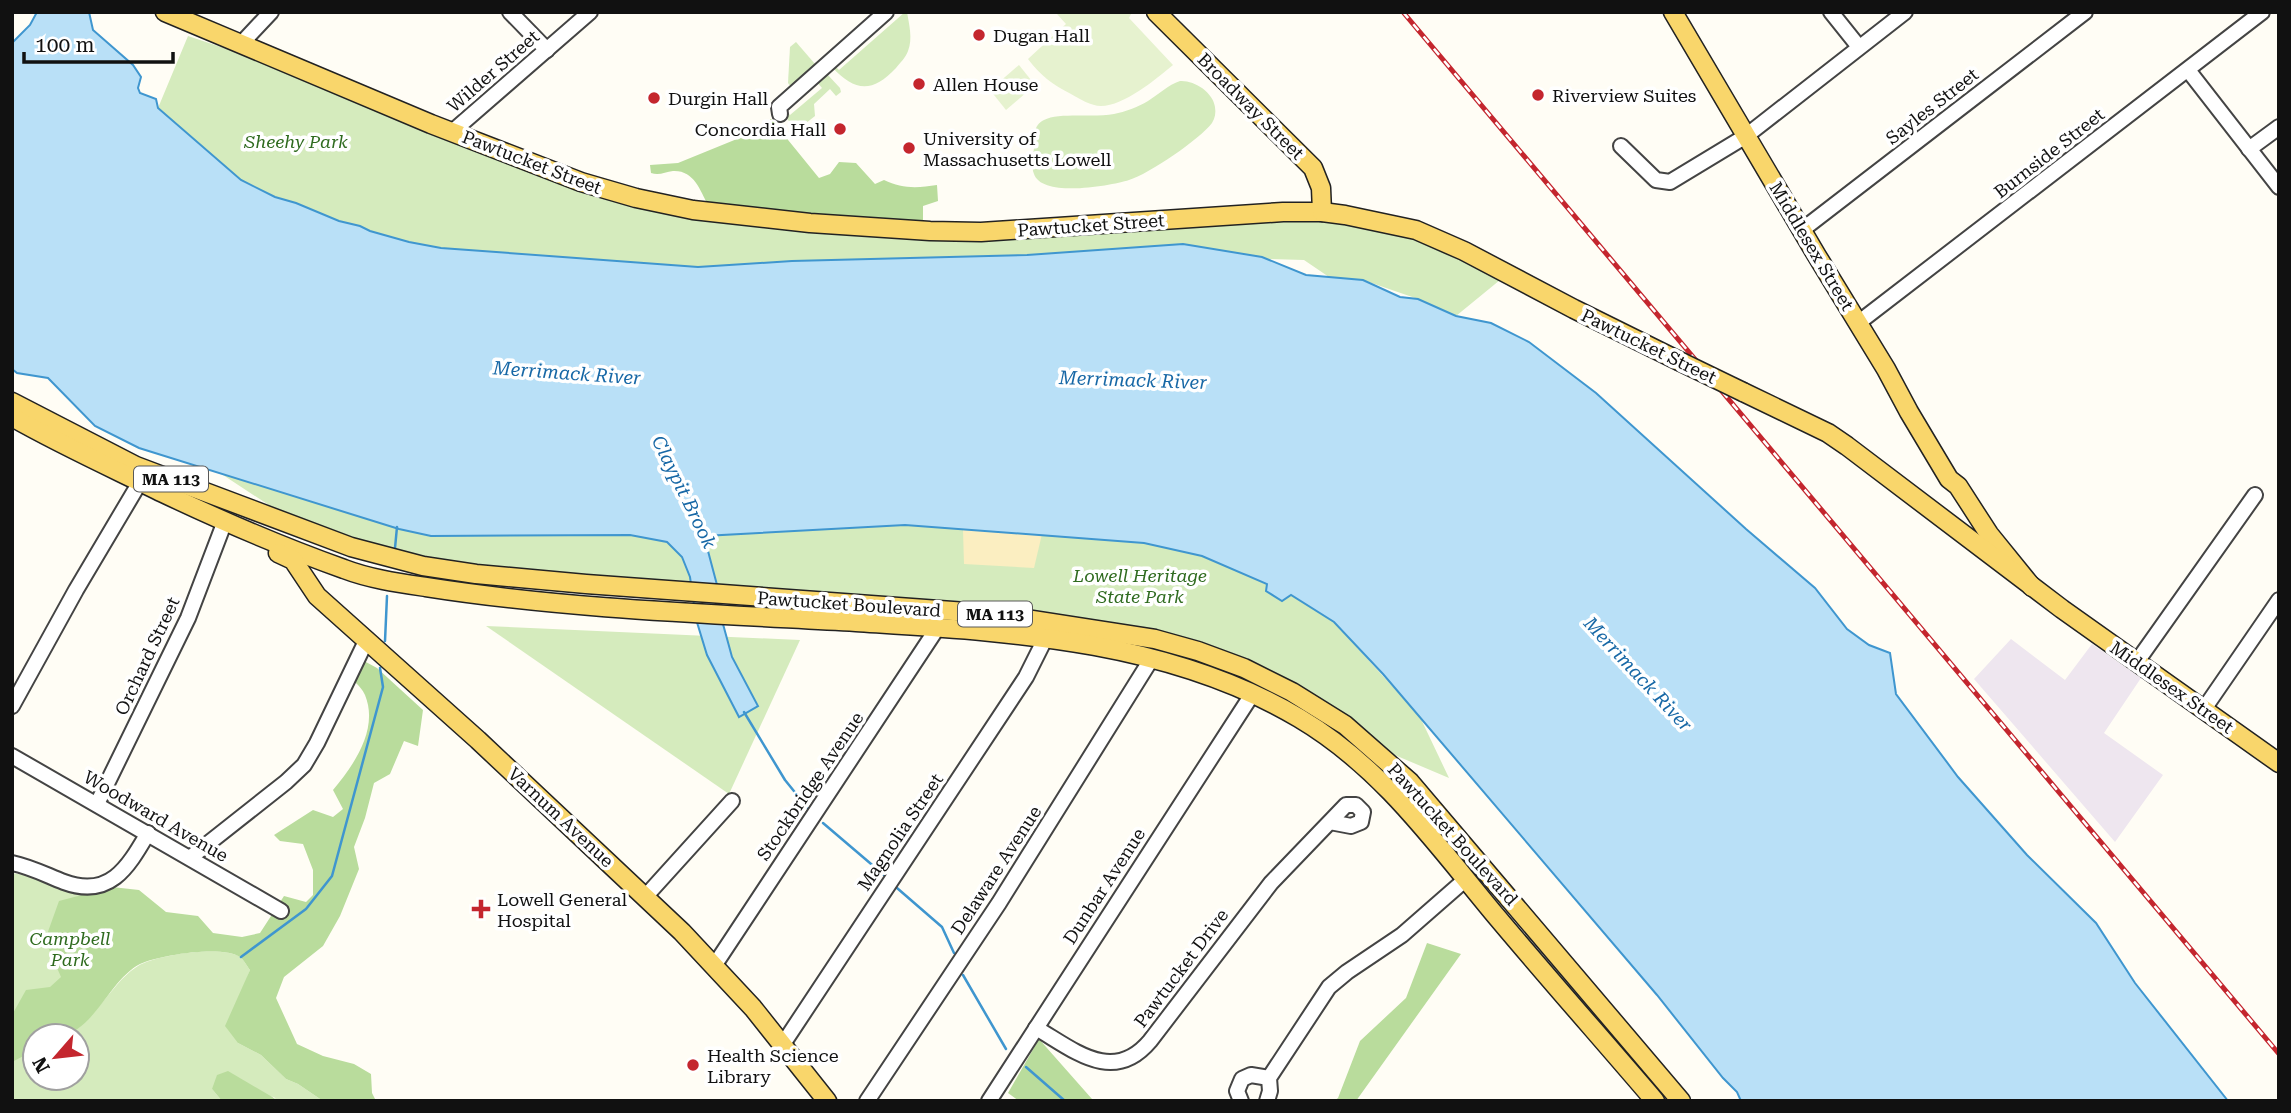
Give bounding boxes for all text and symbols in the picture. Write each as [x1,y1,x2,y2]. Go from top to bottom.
scale bar [24,21,173,65]
street label: Wilder Street [443,25,543,116]
place label: Dugan Hall [993,25,1090,46]
marker: Dugan Hall [971,27,987,43]
text: 100 m [35,33,95,57]
street label: Broadway Street [1193,48,1309,164]
street label: Sayles Street [1882,63,1983,149]
place label: Allen House [933,74,1039,95]
marker: Allen House [911,76,927,92]
place label: Riverview Suites [1552,85,1696,106]
marker: Riverview Suites [1530,87,1546,103]
place label: Durgin Hall [668,88,769,109]
marker: Durgin Hall [646,90,662,106]
street label: Burnside Street [1990,103,2108,203]
place label: Concordia Hall [695,119,826,140]
marker: Concordia Hall [832,121,848,137]
street label: Pawtucket Street [459,126,605,198]
place label: University of Massachusetts Lowell [923,128,1112,170]
park label: Sheehy Park [243,131,348,152]
marker: University of Massachusetts Lowell [901,140,917,156]
street label: Middlesex Street [1765,178,1859,314]
street label: Pawtucket Street [1017,209,1166,241]
street label: Pawtucket Street [1578,304,1720,388]
water label: Merrimack River [491,356,642,390]
water label: Merrimack River [1057,366,1208,394]
water label: Claypit Brook [647,432,722,553]
road number: MA 113 [134,466,208,492]
park label: Lowell Heritage State Park [1072,565,1207,607]
street label: Pawtucket Boulevard [756,587,942,621]
street label: Orchard Street [110,593,184,718]
road number: MA 113 [958,601,1032,626]
water label: Merrimack River [1578,611,1697,736]
street label: Middlesex Street [2106,636,2238,738]
street label: Stockbridge Avenue [752,708,868,864]
street label: Pawtucket Boulevard [1384,759,1523,910]
street label: Varnum Avenue [504,763,618,871]
street label: Woodward Avenue [80,766,232,866]
street label: Magnolia Street [853,769,947,895]
street label: Delaware Avenue [947,802,1046,938]
street label: Dunbar Avenue [1059,824,1149,948]
place label: Lowell General Hospital [497,889,628,931]
marker: Lowell General Hospital [471,899,491,919]
street label: Pawtucket Drive [1130,905,1232,1031]
park label: Campbell Park [30,928,110,970]
north arrow [21,1022,91,1092]
place label: Health Science Library [707,1045,839,1087]
text: N [28,1053,55,1077]
marker: Health Science Library [685,1057,701,1073]

